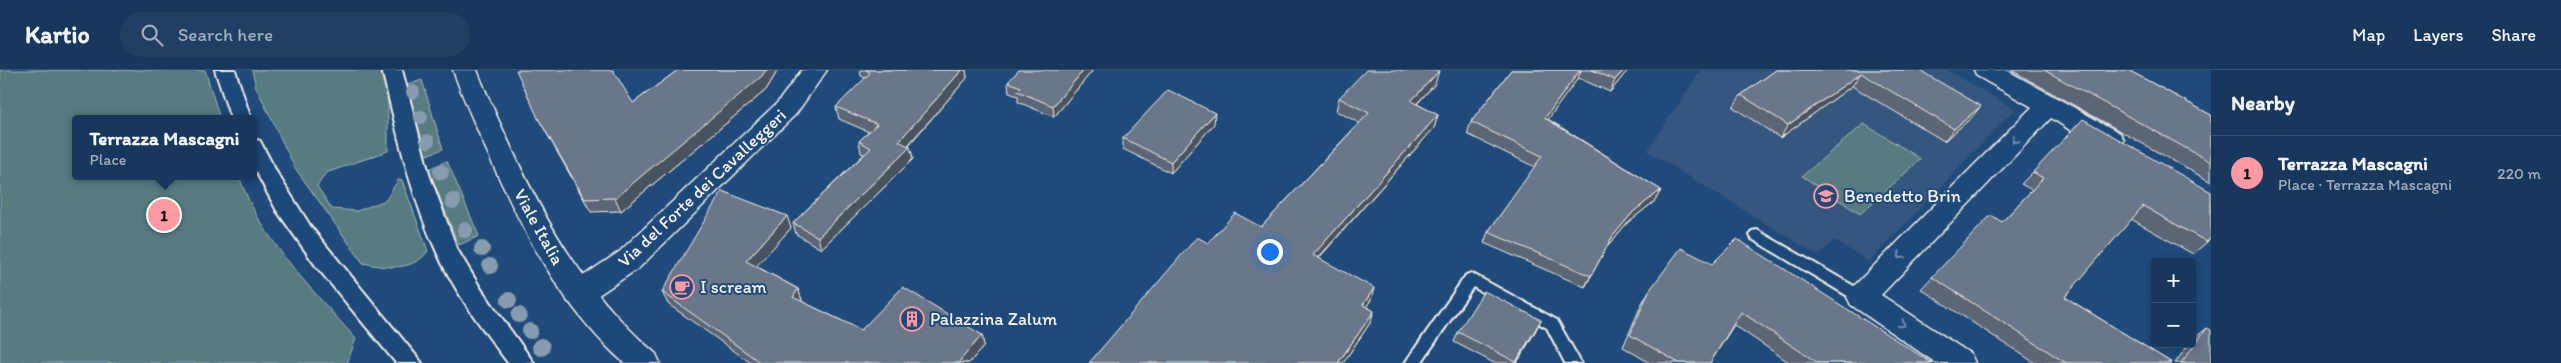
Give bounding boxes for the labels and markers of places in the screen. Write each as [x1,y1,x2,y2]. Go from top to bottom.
school or university icon: Benedetto Brin [1813,183,1839,209]
place label: Benedetto Brin [1844,185,1961,207]
pin: 1 [148,196,180,234]
cafe icon: I scream [669,274,695,300]
place label: I scream [700,276,767,298]
building icon: Palazzina Zalum [899,306,925,332]
place label: Palazzina Zalum [930,308,1057,330]

